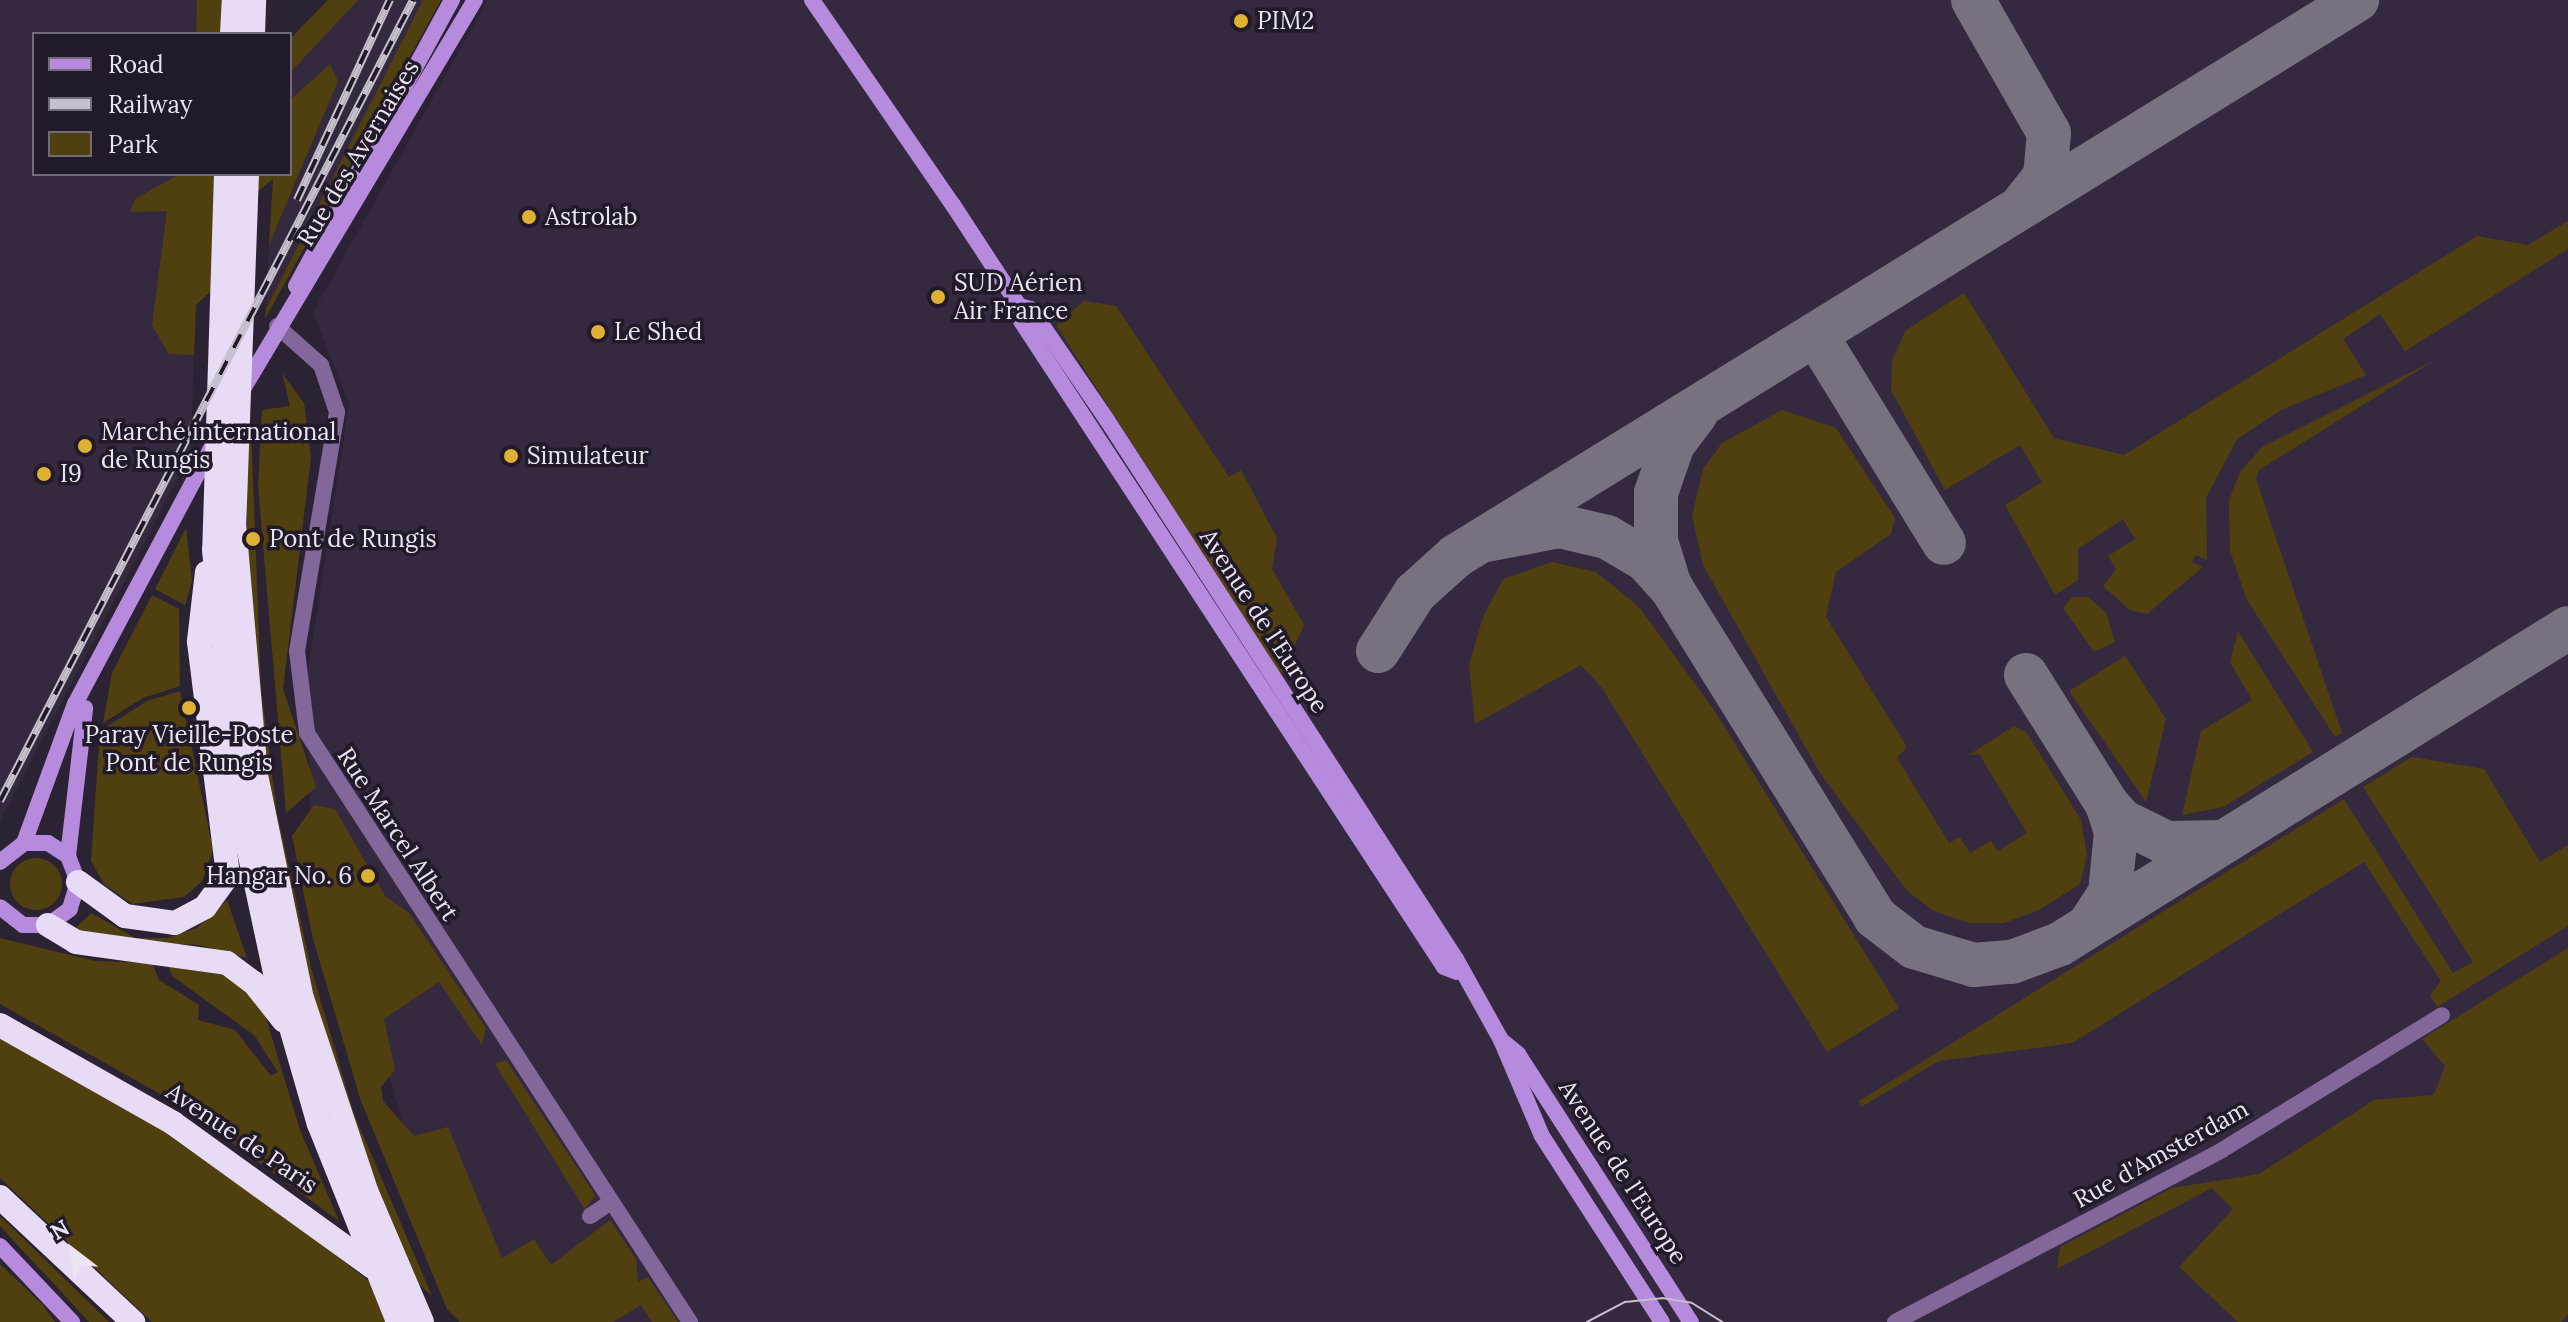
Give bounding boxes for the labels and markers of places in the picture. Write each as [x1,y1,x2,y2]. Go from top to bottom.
place label: PIM2 [1257,7,1314,35]
marker: PIM2 [1232,12,1250,30]
place label: Astrolab [545,203,638,231]
marker: Astrolab [520,208,538,226]
place label: SUD Aérien Air France [954,269,1083,325]
marker: SUD Aérien Air France [929,288,947,306]
place label: Le Shed [614,318,702,346]
marker: Le Shed [589,323,607,341]
place label: Marché international de Rungis [101,418,336,474]
marker: Marché international de Rungis [76,437,94,455]
place label: Simulateur [527,442,649,470]
marker: Simulateur [502,447,520,465]
place label: I9 [60,460,82,488]
marker: I9 [35,465,53,483]
place label: Pont de Rungis [269,525,437,553]
marker: Pont de Rungis [244,530,262,548]
marker: Paray Vieille-Poste Pont de Rungis [180,699,198,717]
place label: Paray Vieille-Poste Pont de Rungis [84,721,294,777]
place label: Hangar No. 6 [206,862,352,890]
marker: Hangar No. 6 [359,867,377,885]

